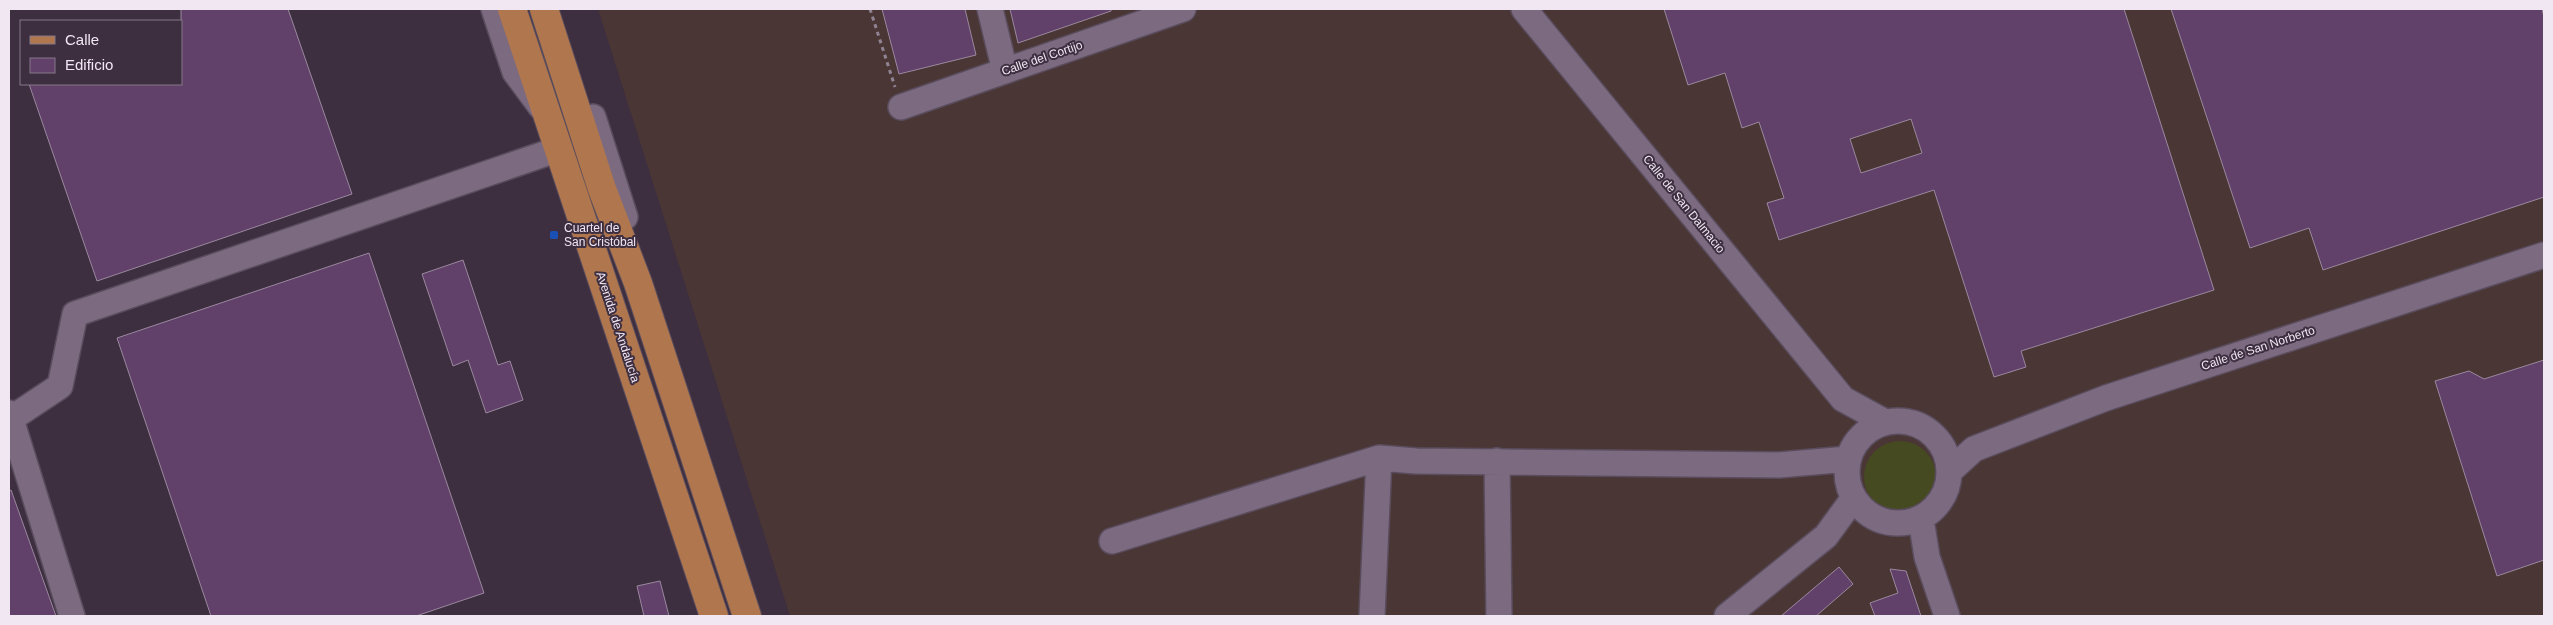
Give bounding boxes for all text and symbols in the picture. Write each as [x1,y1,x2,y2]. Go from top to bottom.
legend [20,20,182,85]
text: Calle [65,31,99,48]
street label: Calle del Cortijo [1000,37,1085,78]
text: Edificio [65,56,113,73]
street label: Calle de San Dalmacio [1640,152,1728,256]
place label: Cuartel de San Cristóbal [564,221,636,249]
marker: Cuartel de San Cristóbal [548,229,560,241]
street label: Avenida de Andalucía [593,270,643,385]
street label: Calle de San Norberto [2199,323,2317,373]

